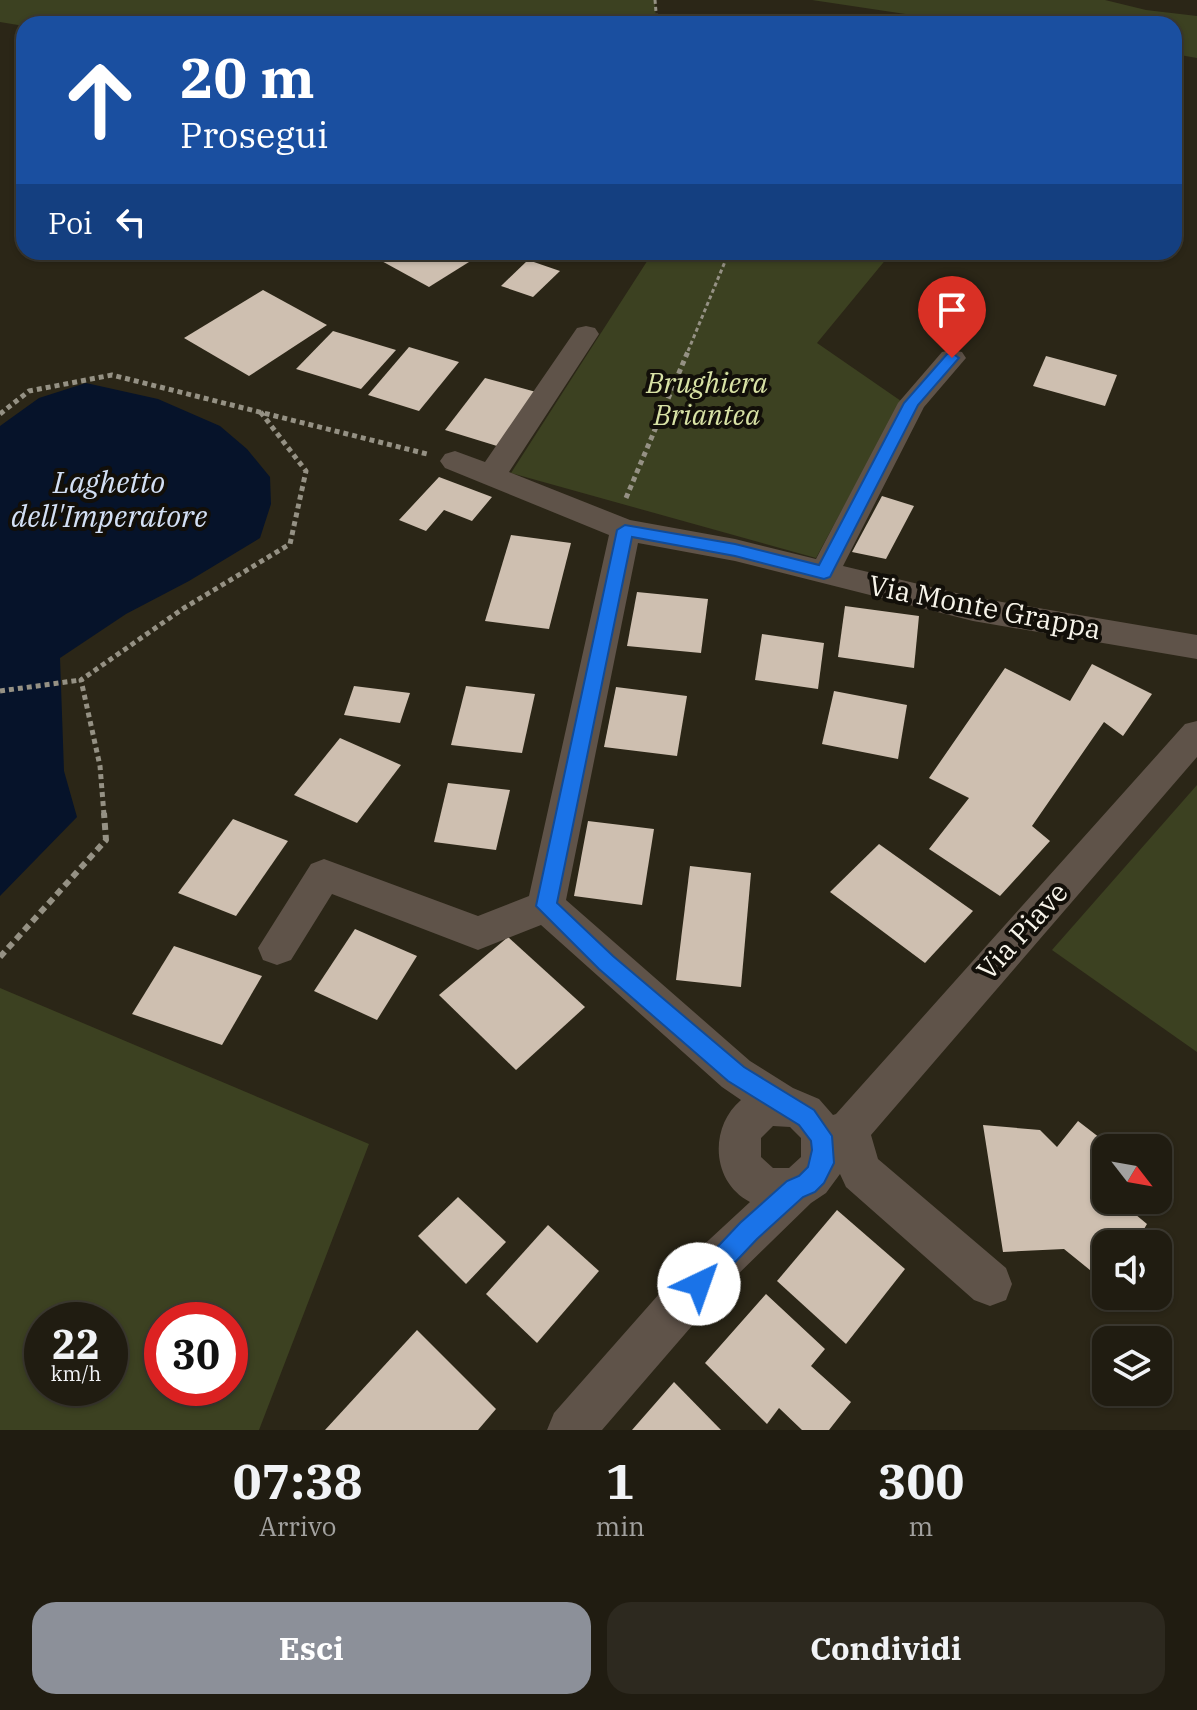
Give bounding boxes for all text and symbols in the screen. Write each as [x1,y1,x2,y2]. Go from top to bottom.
text: 20 m [180,41,315,113]
icon: ahead [48,48,152,152]
text: Prosegui [180,111,328,158]
icon: left [109,200,153,244]
text: Poi [48,203,93,242]
pin [918,276,986,358]
icon: arrive [930,288,974,332]
park label: Brughiera Briantea [645,364,768,433]
water label: Laghetto dell'Imperatore [11,462,207,535]
street label: Via Monte Grappa [866,566,1104,647]
street label: Via Piave [968,874,1075,987]
north arrow [1092,1134,1172,1214]
map controls [1092,1134,1172,1406]
button: sound [1092,1230,1172,1310]
position arrow [657,1242,741,1326]
speed limit sign: 30 [144,1302,248,1406]
text: 22 [52,1318,100,1370]
button: layers [1092,1326,1172,1406]
text: km/h [51,1360,101,1387]
text: 07:38 [233,1450,363,1512]
text: 1 [606,1450,635,1512]
text: 300 [878,1450,964,1512]
text: Arrivo [259,1509,336,1543]
text: min [595,1509,645,1543]
text: m [909,1509,933,1543]
button: Esci [32,1602,591,1694]
button: Condividi [607,1602,1165,1694]

